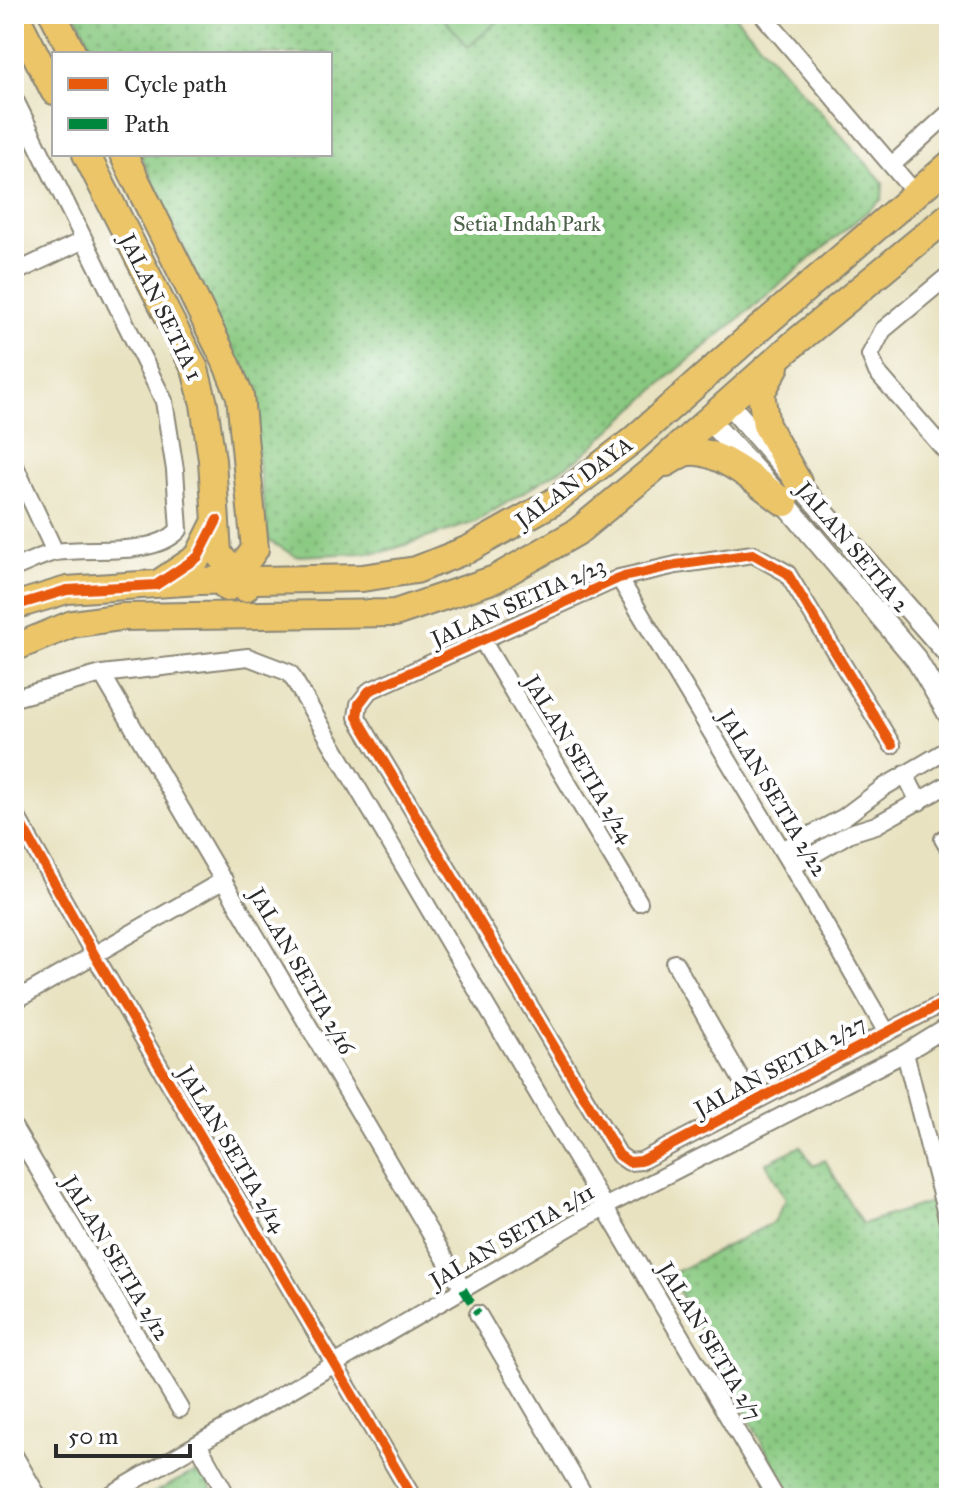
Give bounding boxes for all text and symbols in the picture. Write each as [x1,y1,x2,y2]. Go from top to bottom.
legend [52,52,332,156]
text: Cycle path [124,69,227,99]
text: Path [124,109,169,139]
park label: Setia Indah Park [453,210,602,237]
street label: JALAN SETIA 1 [113,227,208,385]
street label: JALAN DAYA [509,430,638,535]
street label: JALAN SETIA 2 [789,475,915,618]
street label: JALAN SETIA 2/23 [425,552,609,653]
street label: JALAN SETIA 2/24 [517,668,640,848]
street label: JALAN SETIA 2/22 [712,703,833,881]
street label: JALAN SETIA 2/16 [242,881,361,1060]
street label: JALAN SETIA 2/27 [688,1010,870,1123]
street label: JALAN SETIA 2/14 [171,1059,293,1238]
street label: JALAN SETIA 2/12 [55,1169,176,1345]
street label: JALAN SETIA 2/11 [423,1178,599,1295]
street label: JALAN SETIA 2/7 [651,1255,768,1425]
scale bar [56,1408,190,1458]
text: 50 m [68,1421,118,1451]

